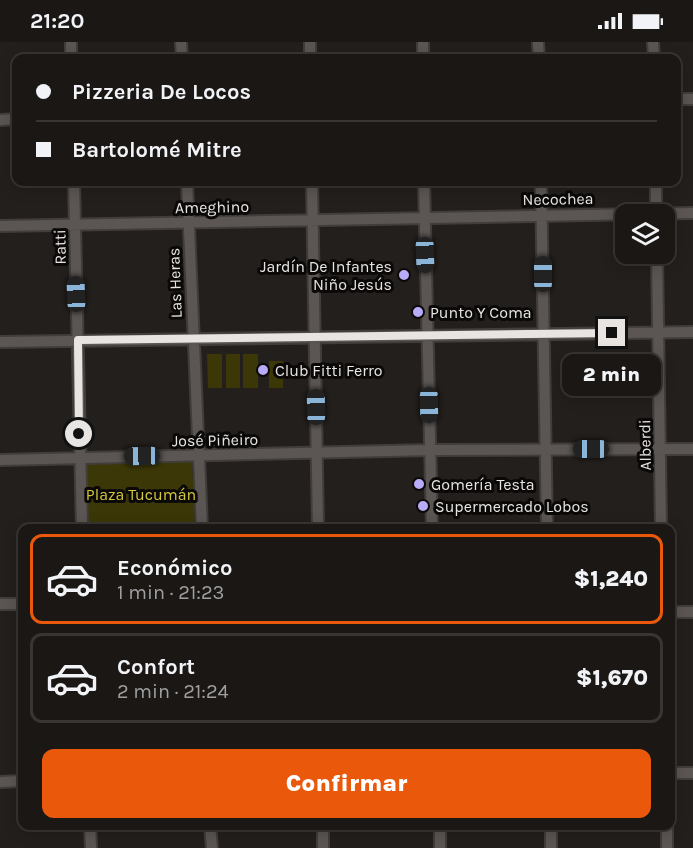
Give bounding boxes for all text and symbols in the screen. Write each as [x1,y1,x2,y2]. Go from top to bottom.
text: 21:20 [30,8,84,34]
text: Pizzeria De Locos [72,79,251,105]
text: Bartolomé Mitre [72,137,242,163]
street label: Necochea [522,189,594,209]
street label: Ameghino [175,197,249,217]
map controls [615,204,675,264]
button: layers [615,204,675,264]
street label: Ratti [50,229,70,265]
car [415,237,435,273]
street label: Las Heras [164,247,186,319]
car [534,256,552,292]
place label: Jardín De Infantes Niño Jesús [260,257,392,294]
marker: Jardín De Infantes Niño Jesús [397,268,411,282]
car [66,276,86,312]
place label: Punto Y Coma [430,303,532,322]
marker: Punto Y Coma [411,305,425,319]
route end [598,319,625,346]
callout: 2 min [562,354,662,396]
place label: Club Fitti Ferro [275,361,382,380]
marker: Club Fitti Ferro [256,363,270,377]
text: 2 min [583,363,640,386]
car [420,387,438,423]
car [307,389,325,425]
street label: Alberdi [635,419,655,471]
route start [65,420,92,447]
street label: José Piñeiro [172,430,258,450]
car [573,440,609,458]
car [124,447,160,465]
place label: Gomería Testa [431,475,535,494]
marker: Gomería Testa [412,477,426,491]
park label: Plaza Tucumán [86,485,196,504]
place label: Supermercado Lobos [435,497,589,516]
marker: Supermercado Lobos [416,499,430,513]
icon: car [45,552,99,606]
text: Económico [117,555,232,581]
text: $1,240 [574,566,648,592]
text: 1 min · 21:23 [117,581,224,604]
icon: car [45,651,99,705]
text: Confort [117,654,195,680]
text: $1,670 [576,665,648,691]
text: 2 min · 21:24 [117,680,229,703]
button: Confirmar [42,749,651,818]

